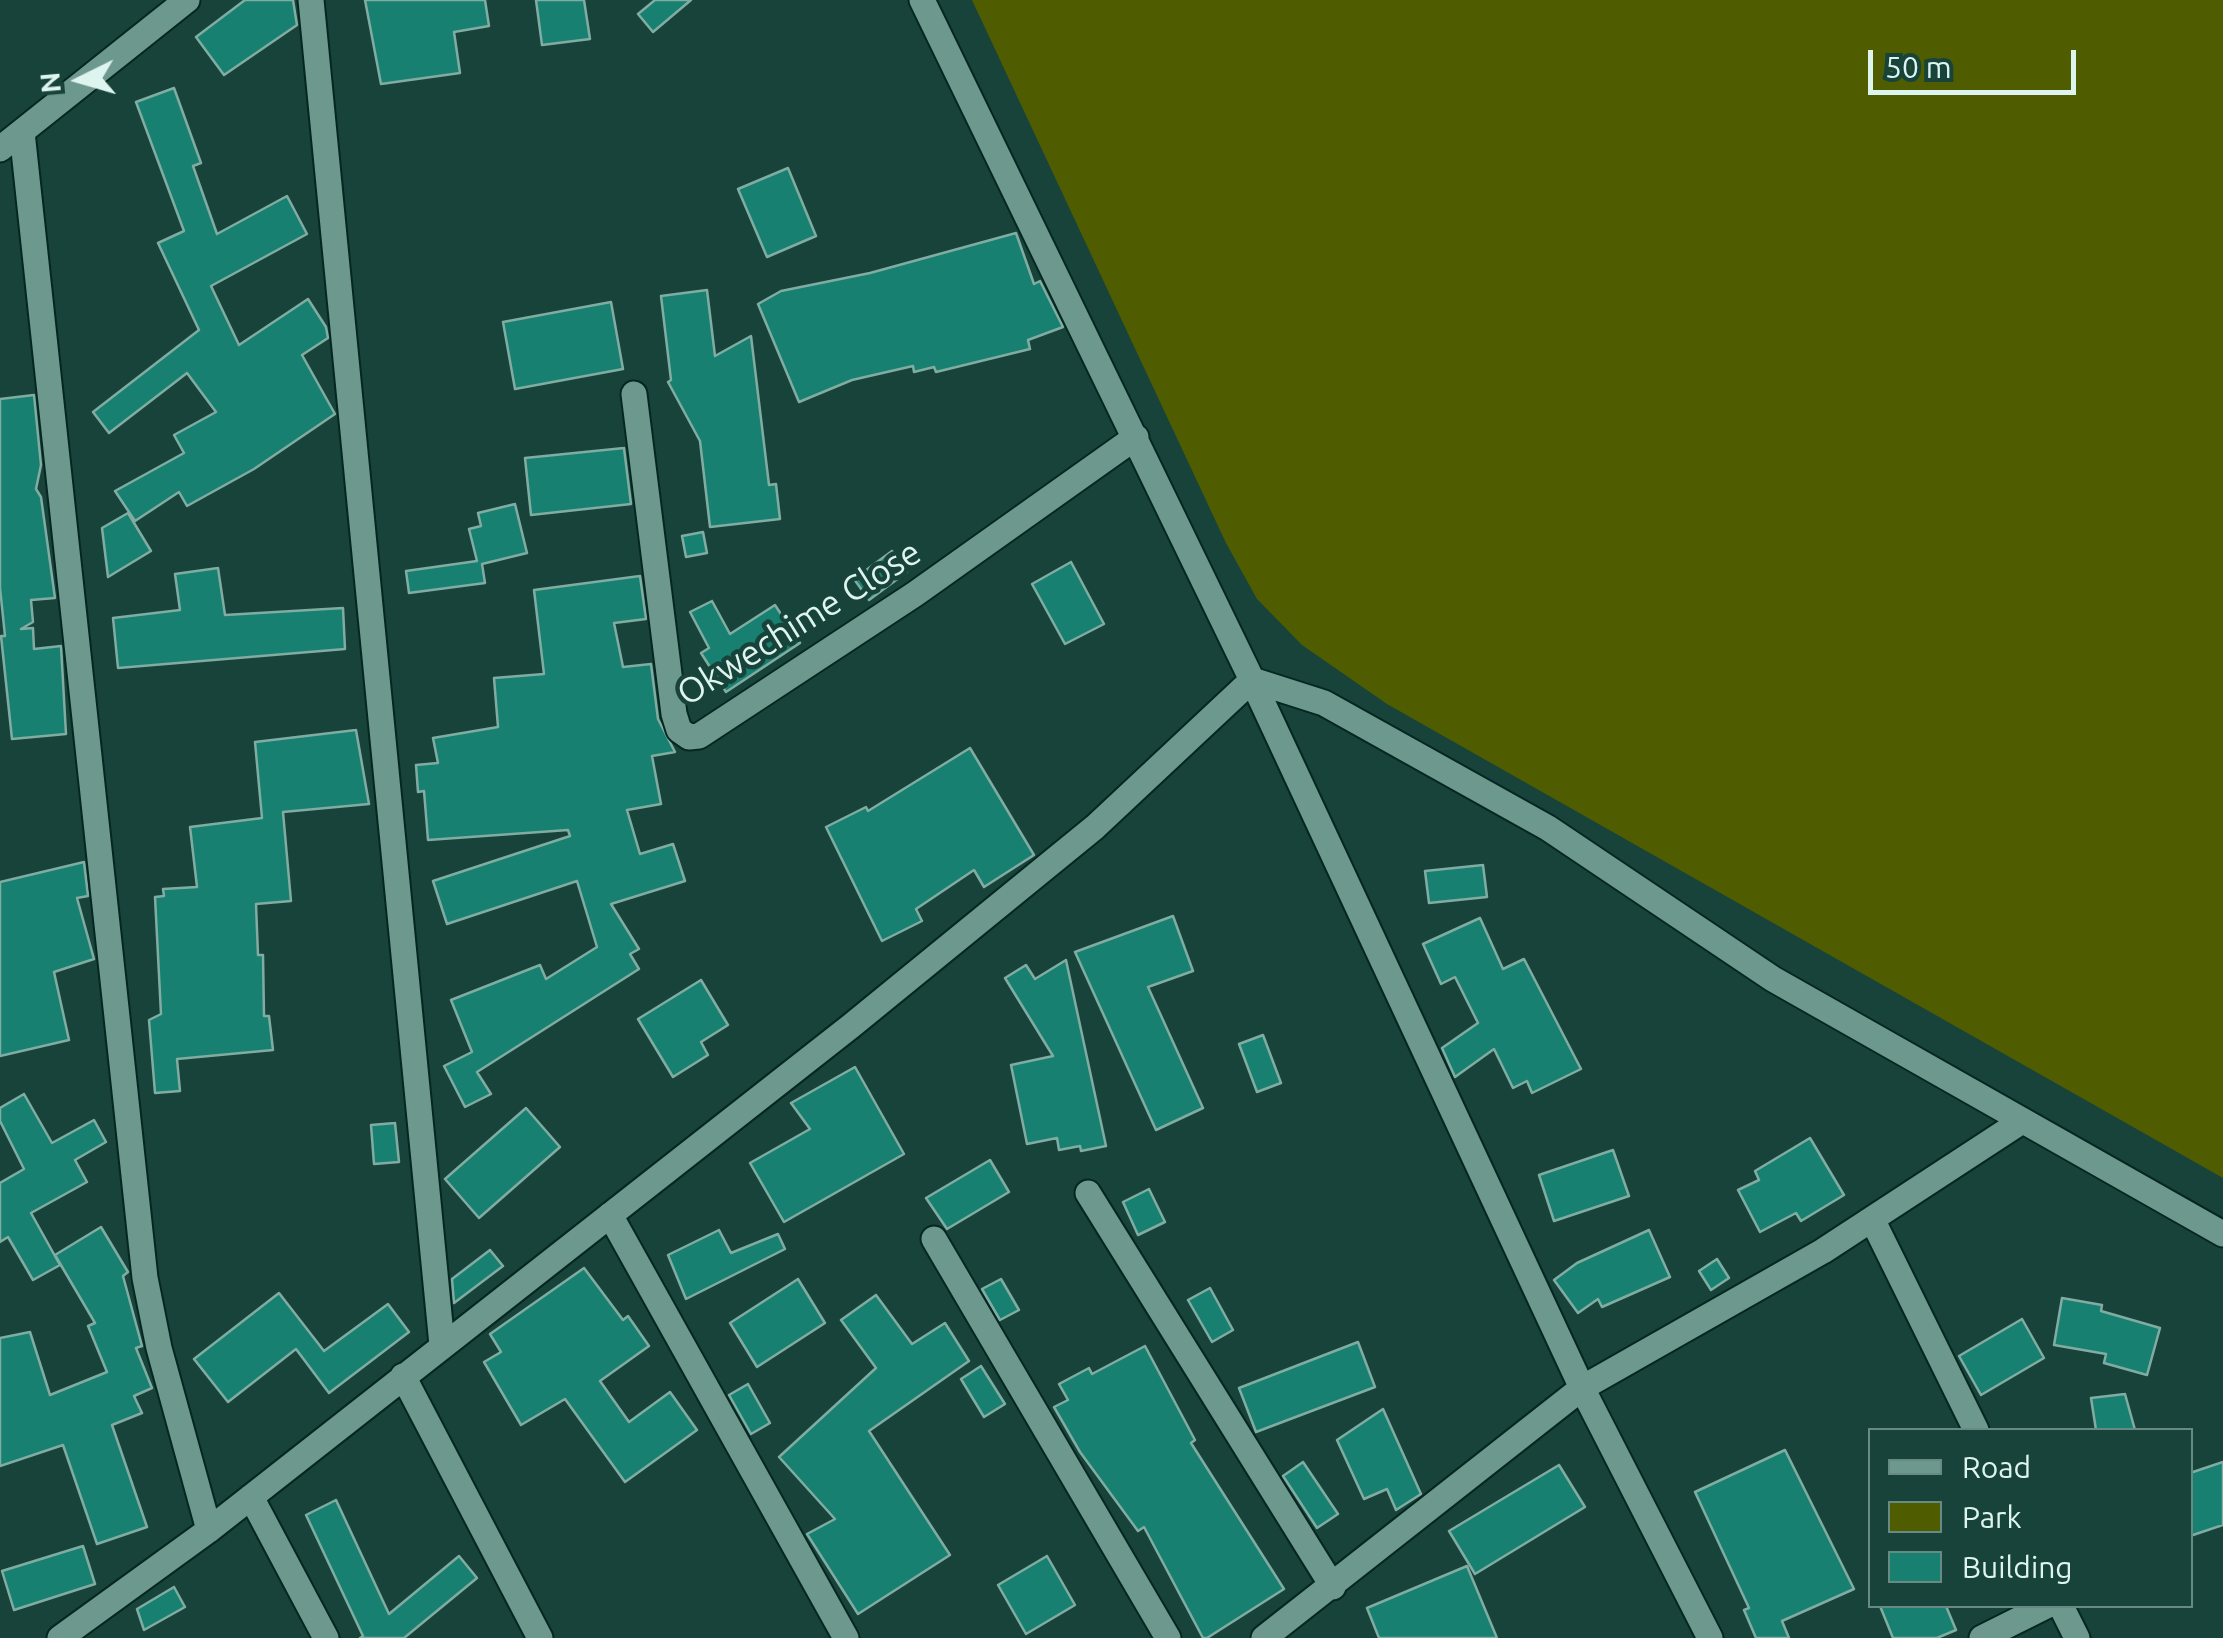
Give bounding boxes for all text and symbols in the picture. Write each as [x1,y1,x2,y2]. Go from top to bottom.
north arrow [30,30,130,130]
scale bar [1873,30,2080,92]
text: 50 m [1885,50,1952,84]
text: N [33,71,66,94]
street label: Okwechime Close [669,531,929,715]
legend [1868,1428,2193,1608]
text: Road [1962,1450,2031,1484]
text: Park [1962,1500,2022,1534]
text: Building [1962,1550,2073,1584]

